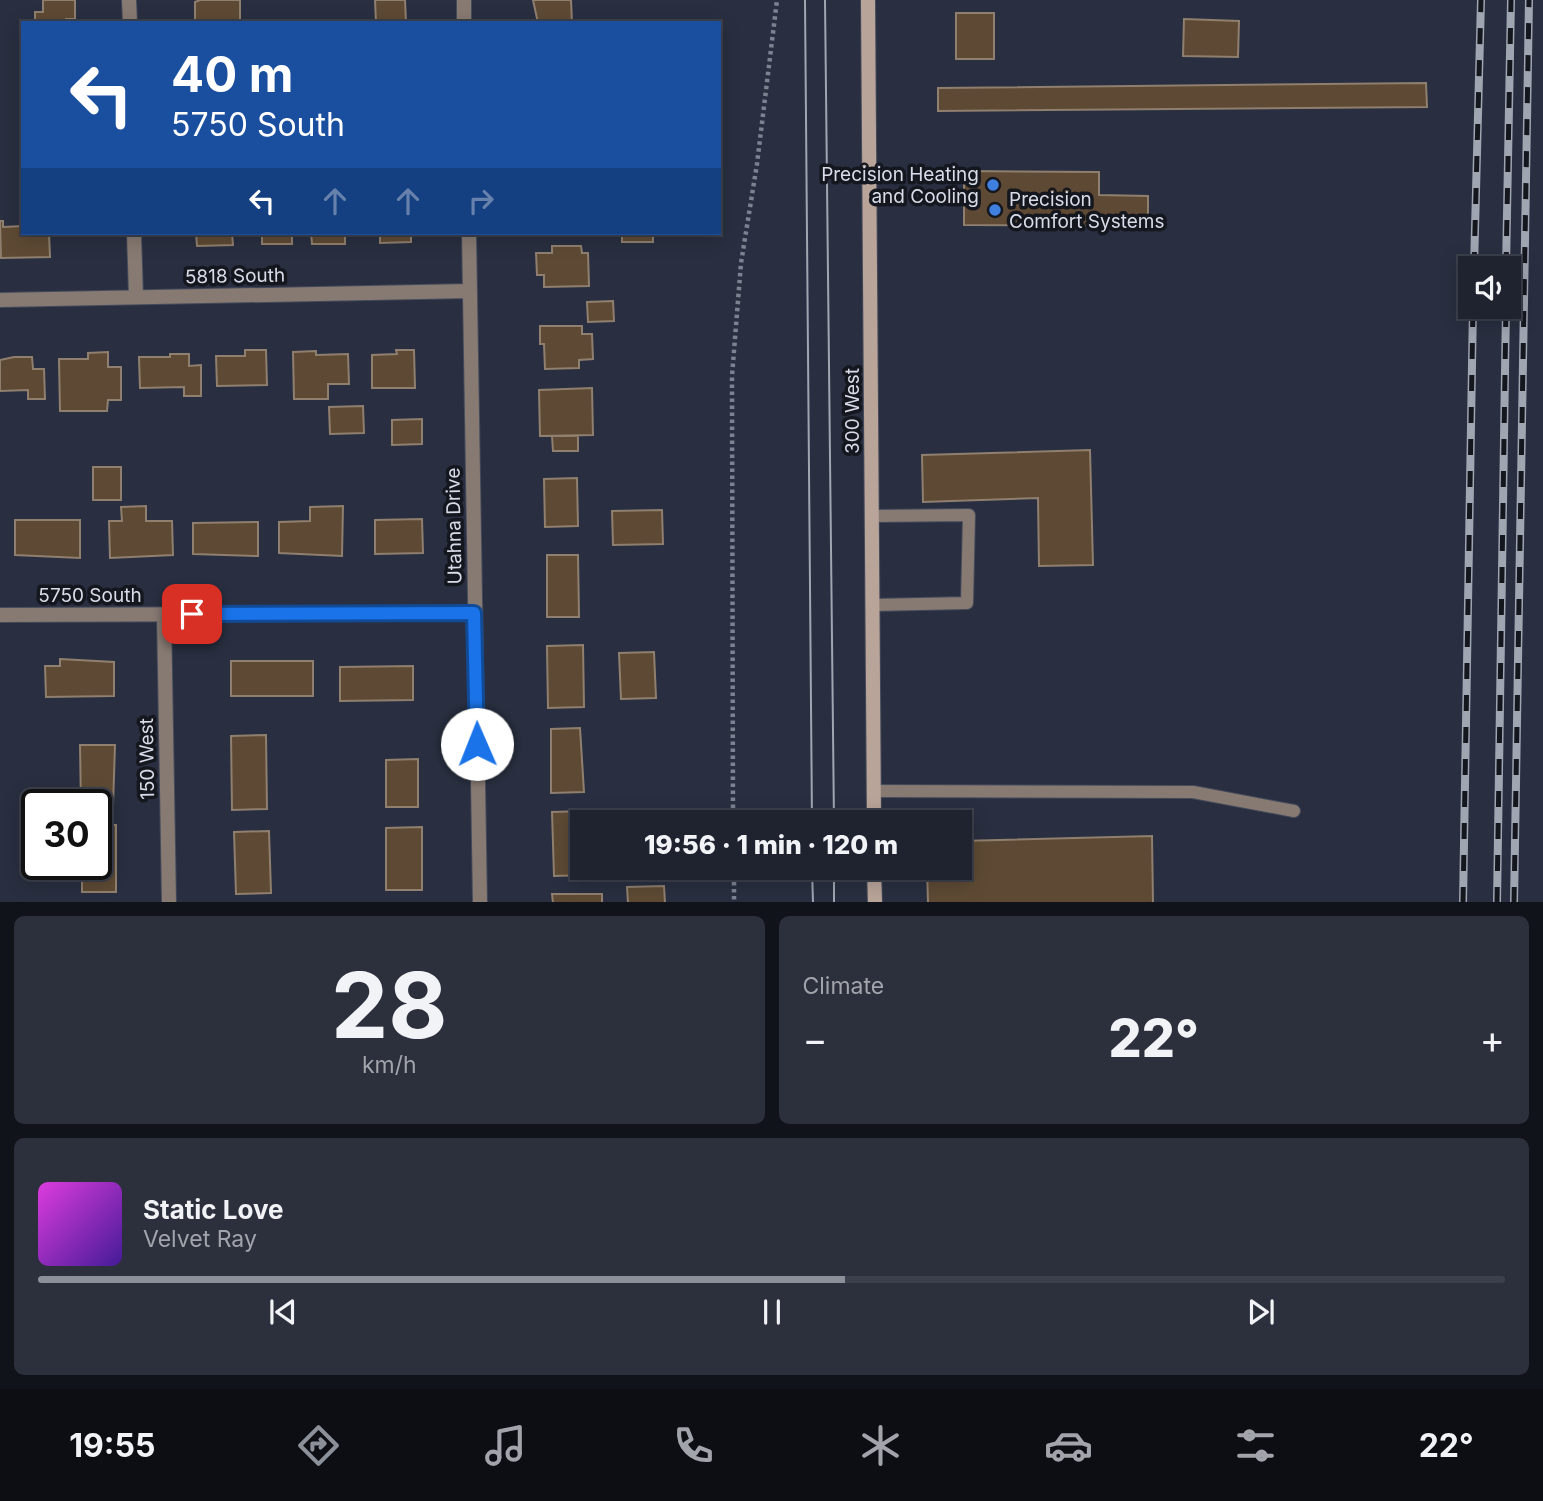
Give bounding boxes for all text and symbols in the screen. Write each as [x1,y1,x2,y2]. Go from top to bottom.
text: 40 m [171,45,294,104]
icon: left [56,49,147,140]
text: 5750 South [171,105,345,144]
place label: Precision Heating and Cooling [821,163,979,208]
marker: Precision Heating and Cooling [985,177,1001,193]
icon: left [243,182,281,220]
icon: ahead [316,182,354,220]
icon: ahead [389,182,427,220]
icon: right [462,182,500,220]
place label: Precision Comfort Systems [1009,188,1164,233]
marker: Precision Comfort Systems [987,202,1003,218]
map controls [1458,256,1521,319]
button: sound [1458,256,1521,319]
street label: 5818 South [185,264,285,288]
street label: 300 West [841,368,864,454]
street label: Utahna Drive [441,467,467,585]
street label: 5750 South [38,584,142,607]
pin [162,584,222,644]
icon: arrive [173,595,211,633]
position arrow [440,707,514,781]
street label: 150 West [135,718,159,800]
speed limit sign: 30 [21,789,112,880]
text: 19:56 · 1 min · 120 m [644,829,898,860]
text: 28 [331,950,448,1060]
text: Climate [803,972,884,1000]
text: 22° [1109,1007,1199,1070]
text: − [803,1016,828,1062]
text: + [1480,1016,1505,1062]
text: km/h [362,1051,417,1079]
text: Static Love [143,1194,284,1225]
text: Velvet Ray [143,1225,257,1253]
icon: previous [264,1293,302,1331]
icon: pause [753,1293,791,1331]
icon: next [1242,1293,1280,1331]
icon: directions [294,1421,343,1470]
icon: music [481,1421,530,1470]
icon: phone [669,1421,718,1470]
icon: climate [856,1421,905,1470]
icon: car [1044,1421,1093,1470]
icon: filters [1231,1421,1280,1470]
text: 19:55 [69,1426,155,1465]
text: 22° [1419,1426,1474,1465]

